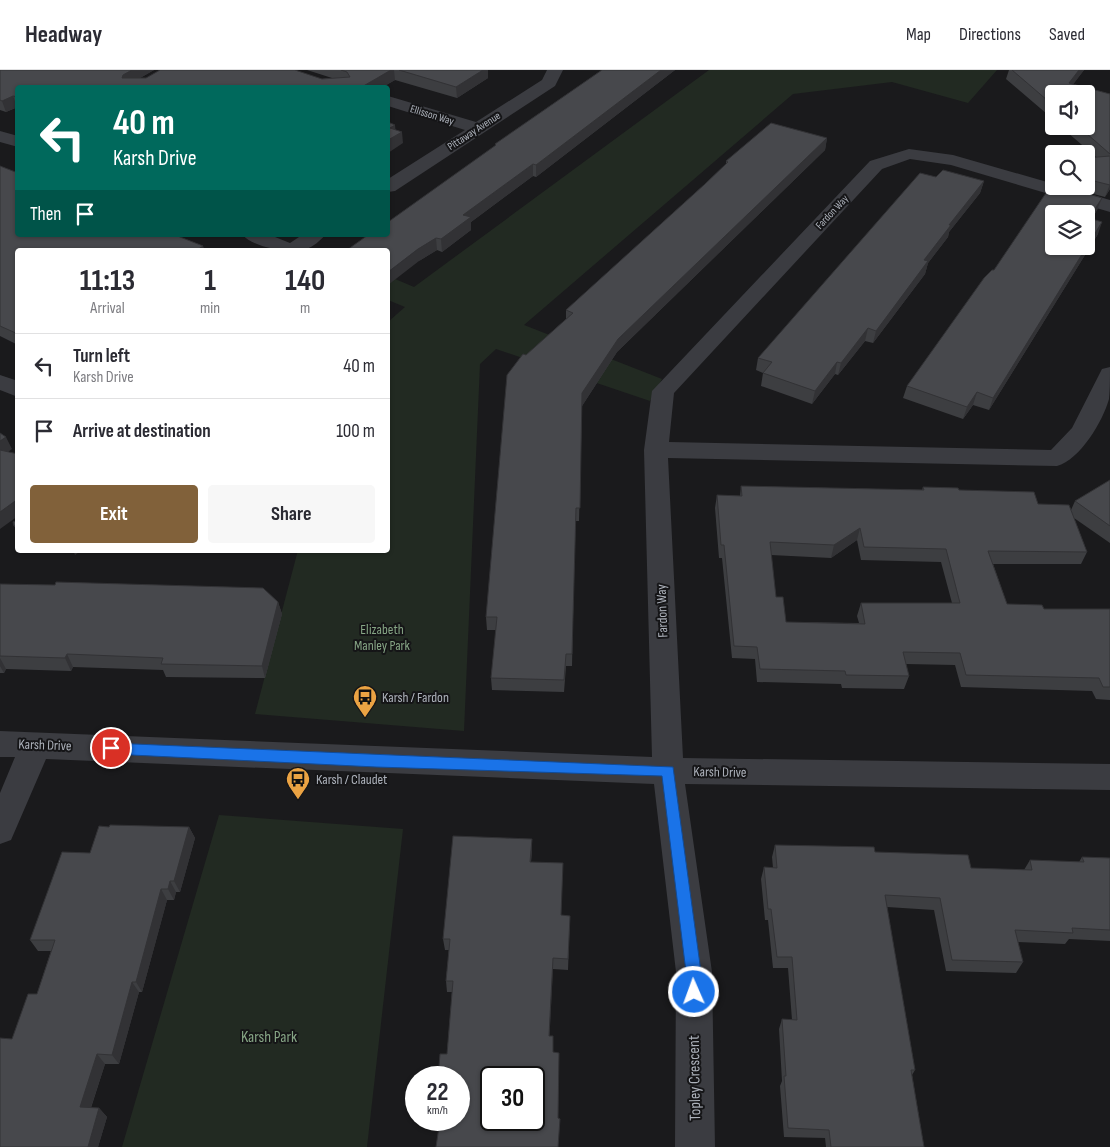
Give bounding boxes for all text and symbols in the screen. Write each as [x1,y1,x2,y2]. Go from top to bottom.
text: Headway [25,20,102,49]
text: Map [906,24,931,45]
text: Directions [959,24,1021,45]
text: Saved [1049,24,1085,45]
map controls [1045,85,1095,255]
button: sound [1045,85,1095,135]
text: 40 m [113,102,175,145]
street label: Ellisson Way [409,102,456,128]
icon: left [30,105,95,170]
street label: Pittaway Avenue [445,109,503,153]
text: Karsh Drive [113,145,197,172]
button: search [1045,145,1095,195]
street label: Fardon Way [813,192,852,232]
icon: arrive [71,200,99,228]
text: Then [30,203,61,226]
button: layers [1045,205,1095,255]
text: 11:13 [80,263,135,299]
text: 1 [204,263,216,299]
text: 140 [285,263,325,299]
text: Arrival [90,299,125,318]
text: min [200,299,220,318]
text: m [300,299,310,318]
text: Turn left [73,345,130,368]
icon: left [30,352,58,380]
text: 40 m [343,355,375,378]
text: Karsh Drive [73,368,134,387]
icon: arrive [30,417,58,445]
text: Arrive at destination [73,420,211,443]
text: 100 m [336,420,375,443]
button: Exit [30,485,198,543]
button: Share [208,485,375,543]
street label: Fardon Way [653,583,671,638]
park label: Elizabeth Manley Park [354,621,411,654]
bus stop icon: Karsh / Fardon [352,684,378,718]
place label: Karsh / Fardon [382,689,449,706]
pin [90,727,132,769]
icon: arrive [97,734,125,762]
street label: Karsh Drive [18,736,72,754]
street label: Karsh Drive [693,763,747,781]
bus stop icon: Karsh / Claudet [285,766,311,800]
place label: Karsh / Claudet [316,771,387,788]
position arrow [667,965,719,1017]
park label: Karsh Park [241,1028,297,1047]
street label: Topley Crescent [685,1035,705,1121]
speed limit sign: 30 [480,1066,545,1131]
text: 22 [427,1077,448,1108]
text: km/h [427,1103,448,1118]

